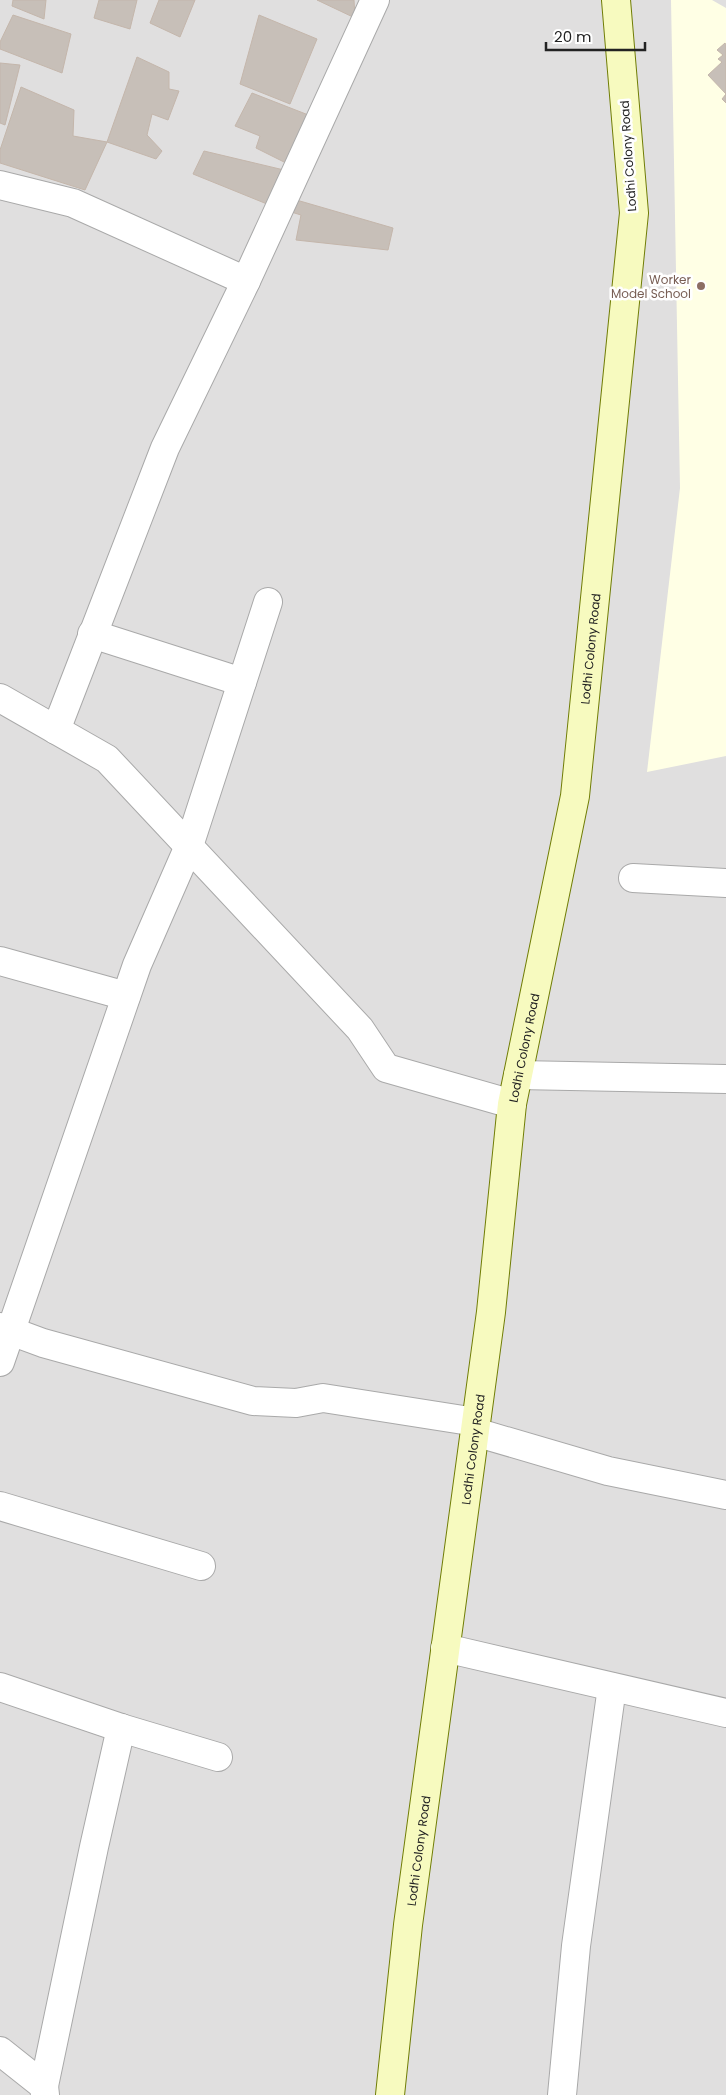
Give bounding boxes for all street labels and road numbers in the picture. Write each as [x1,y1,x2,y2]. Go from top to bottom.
street label: Lodhi Colony Road [616,100,640,212]
street label: Lodhi Colony Road [576,592,604,705]
street label: Lodhi Colony Road [504,992,543,1104]
street label: Lodhi Colony Road [457,1393,488,1506]
street label: Lodhi Colony Road [402,1794,434,1907]

